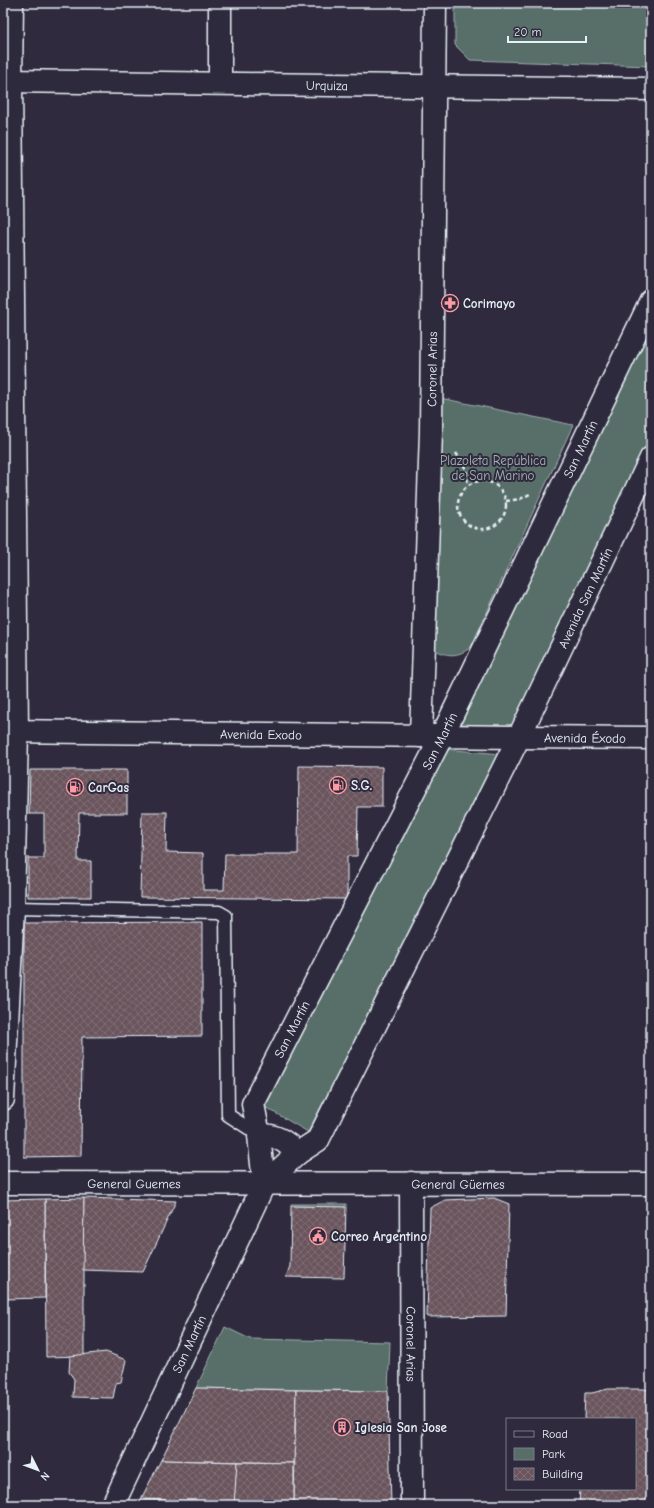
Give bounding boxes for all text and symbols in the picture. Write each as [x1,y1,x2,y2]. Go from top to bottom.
scale bar [508,18,586,44]
text: 20 m [514,25,542,39]
street label: Urquiza [306,77,348,93]
pharmacy icon: Corimayo [440,293,460,313]
place label: Corimayo [463,296,516,311]
street label: Coronel Arias [424,331,439,407]
street label: San Martín [560,418,600,480]
park label: Plazoleta República de San Marino [440,453,546,483]
street label: Avenida San Martín [555,545,615,650]
street label: San Martín [419,710,460,772]
street label: Avenida Exodo [220,726,302,742]
street label: Avenida Éxodo [544,729,626,745]
fuel station icon: S.G. [328,775,348,795]
fuel station icon: CarGas [65,777,85,797]
place label: S.G. [351,778,372,793]
place label: CarGas [88,780,129,795]
street label: San Martín [271,998,312,1060]
street label: General Guemes [87,1176,181,1191]
street label: General Güemes [411,1176,505,1191]
public building icon: Correo Argentino [308,1226,328,1246]
place label: Correo Argentino [331,1229,427,1244]
street label: Coronel Arias [404,1306,419,1382]
street label: San Martín [169,1313,209,1375]
building icon: Iglesia San Jose [332,1417,352,1437]
legend [506,1418,636,1490]
place label: Iglesia San Jose [355,1420,448,1435]
text: Road [542,1427,568,1441]
text: Park [542,1447,565,1461]
north arrow [18,1450,58,1490]
text: Building [542,1467,583,1481]
text: N [38,1469,52,1483]

